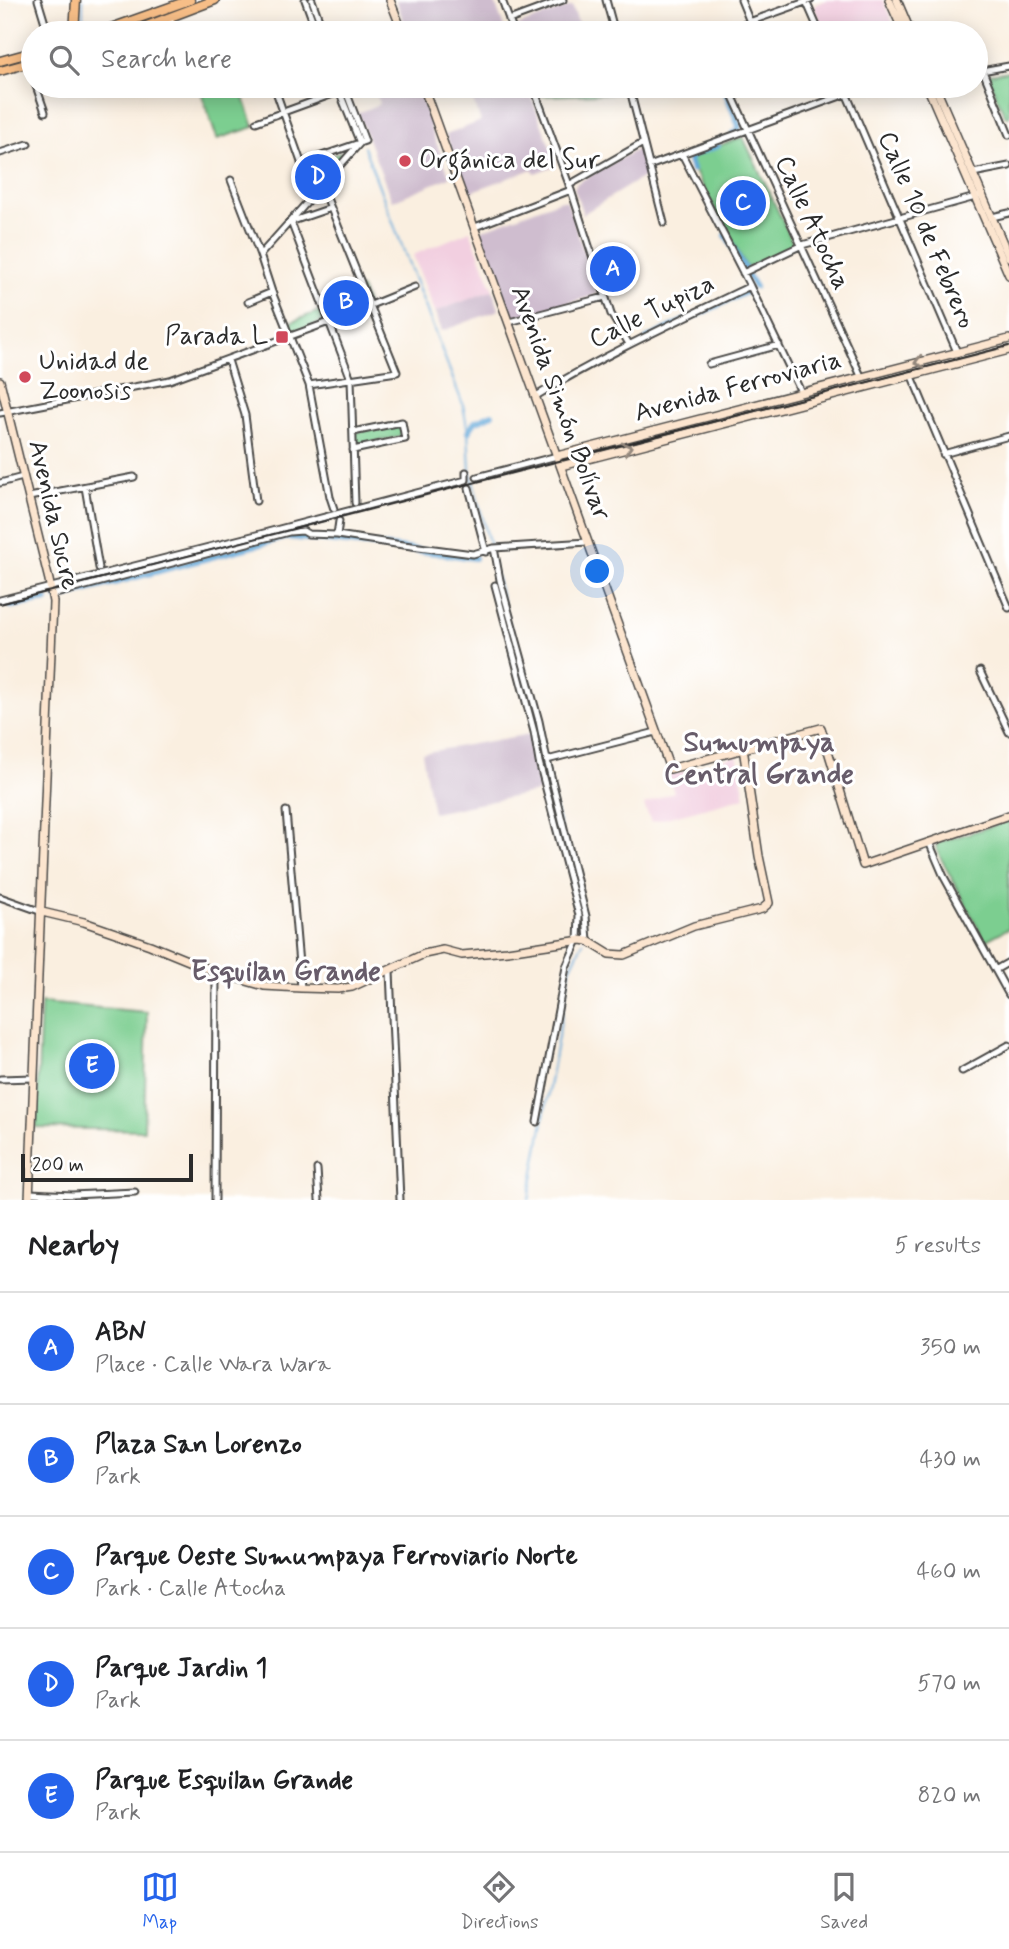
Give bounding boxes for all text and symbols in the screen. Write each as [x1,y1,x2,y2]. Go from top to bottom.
search box [21,21,988,98]
icon: search [45,41,83,79]
text: Search here [101,43,232,77]
street label: Calle 10 de Febrero [869,126,983,334]
place label: Orgánica del Sur [419,144,601,181]
street label: Calle Atocha [766,150,858,296]
pin: D [295,151,341,203]
marker: Orgánica del Sur [397,153,413,169]
pin: C [720,177,766,229]
pin: A [590,243,636,295]
street label: Calle Tupiza [584,267,720,357]
pin: B [323,277,369,329]
street label: Avenida Simón Bolívar [502,281,618,525]
place label: Parada L [165,320,268,354]
marker: Parada L [274,329,290,345]
street label: Avenida Ferroviaria [631,343,845,431]
place label: Unidad de Zoonosis [39,345,149,409]
one-way arrow [913,354,925,368]
marker: Unidad de Zoonosis [17,369,33,385]
street label: Avenida Sucre [19,437,87,593]
one-way arrow [620,442,632,456]
your location [580,554,614,588]
district label: Sumumpaya Central Grande [664,725,854,794]
district label: Esquilan Grande [191,954,381,991]
pin: E [69,1040,115,1092]
scale bar [21,1151,192,1183]
text: 200 m [32,1153,84,1178]
text: Nearby [28,1226,119,1265]
text: 5 results [895,1231,981,1261]
text: ABN [95,1316,146,1350]
text: A [43,1333,59,1363]
text: 350 m [920,1333,981,1363]
text: Place · Calle Wara Wara [95,1350,331,1380]
text: Plaza San Lorenzo [95,1428,302,1462]
text: B [44,1445,58,1475]
text: 430 m [920,1445,981,1475]
text: Park [95,1462,141,1492]
text: Parque Oeste Sumumpaya Ferroviario Norte [95,1540,578,1574]
text: C [43,1557,59,1587]
text: 460 m [917,1557,981,1587]
text: Park · Calle Atocha [95,1574,286,1604]
text: Parque Jardin 1 [95,1652,267,1686]
text: D [43,1669,59,1699]
text: 570 m [917,1669,981,1699]
text: Park [95,1686,141,1716]
text: Parque Esquilan Grande [95,1764,353,1798]
text: E [44,1781,58,1811]
text: 820 m [918,1781,981,1811]
text: Park [95,1798,141,1828]
tab: Map [141,1868,179,1935]
tab: Directions [460,1868,539,1935]
tab: Saved [820,1868,868,1935]

